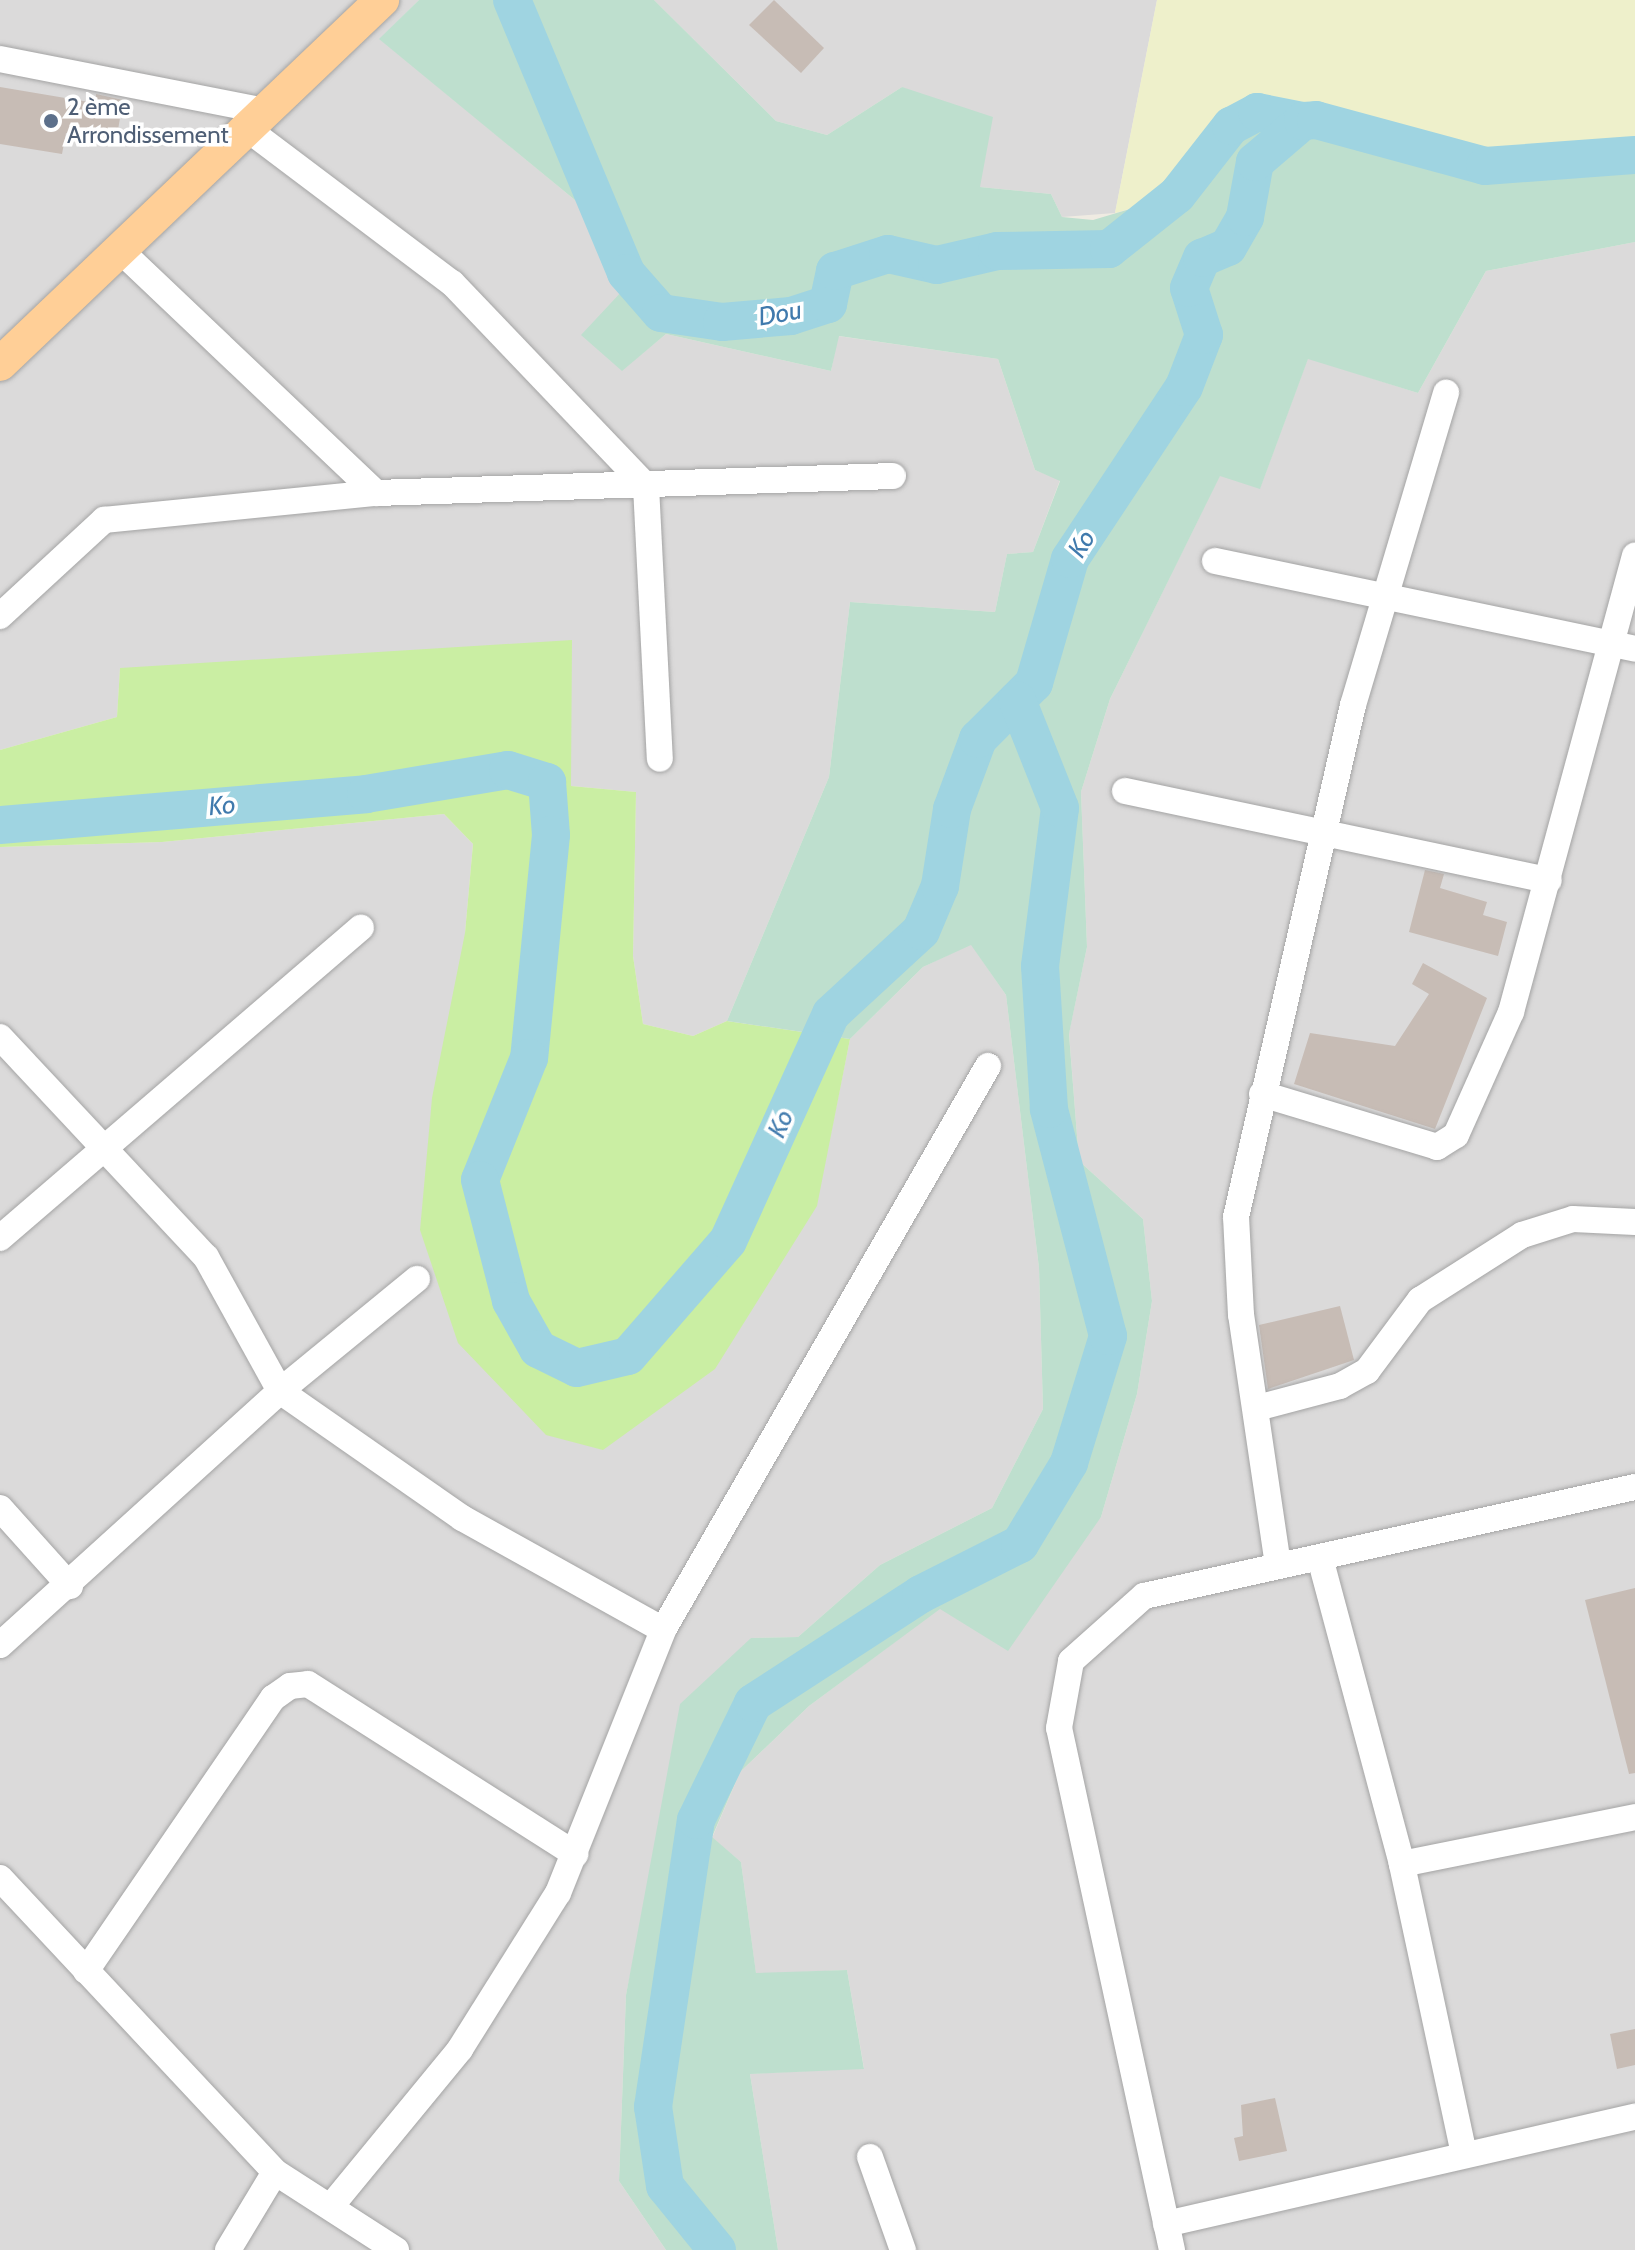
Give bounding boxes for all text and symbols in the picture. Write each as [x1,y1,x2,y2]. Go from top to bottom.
place label: 2 ème Arrondissement [67,93,228,149]
marker: 2 ème Arrondissement [42,112,60,130]
water label: Dou [756,295,804,333]
water label: Ko [1062,524,1102,564]
water label: Ko [207,789,237,823]
water label: Ko [761,1105,801,1143]

